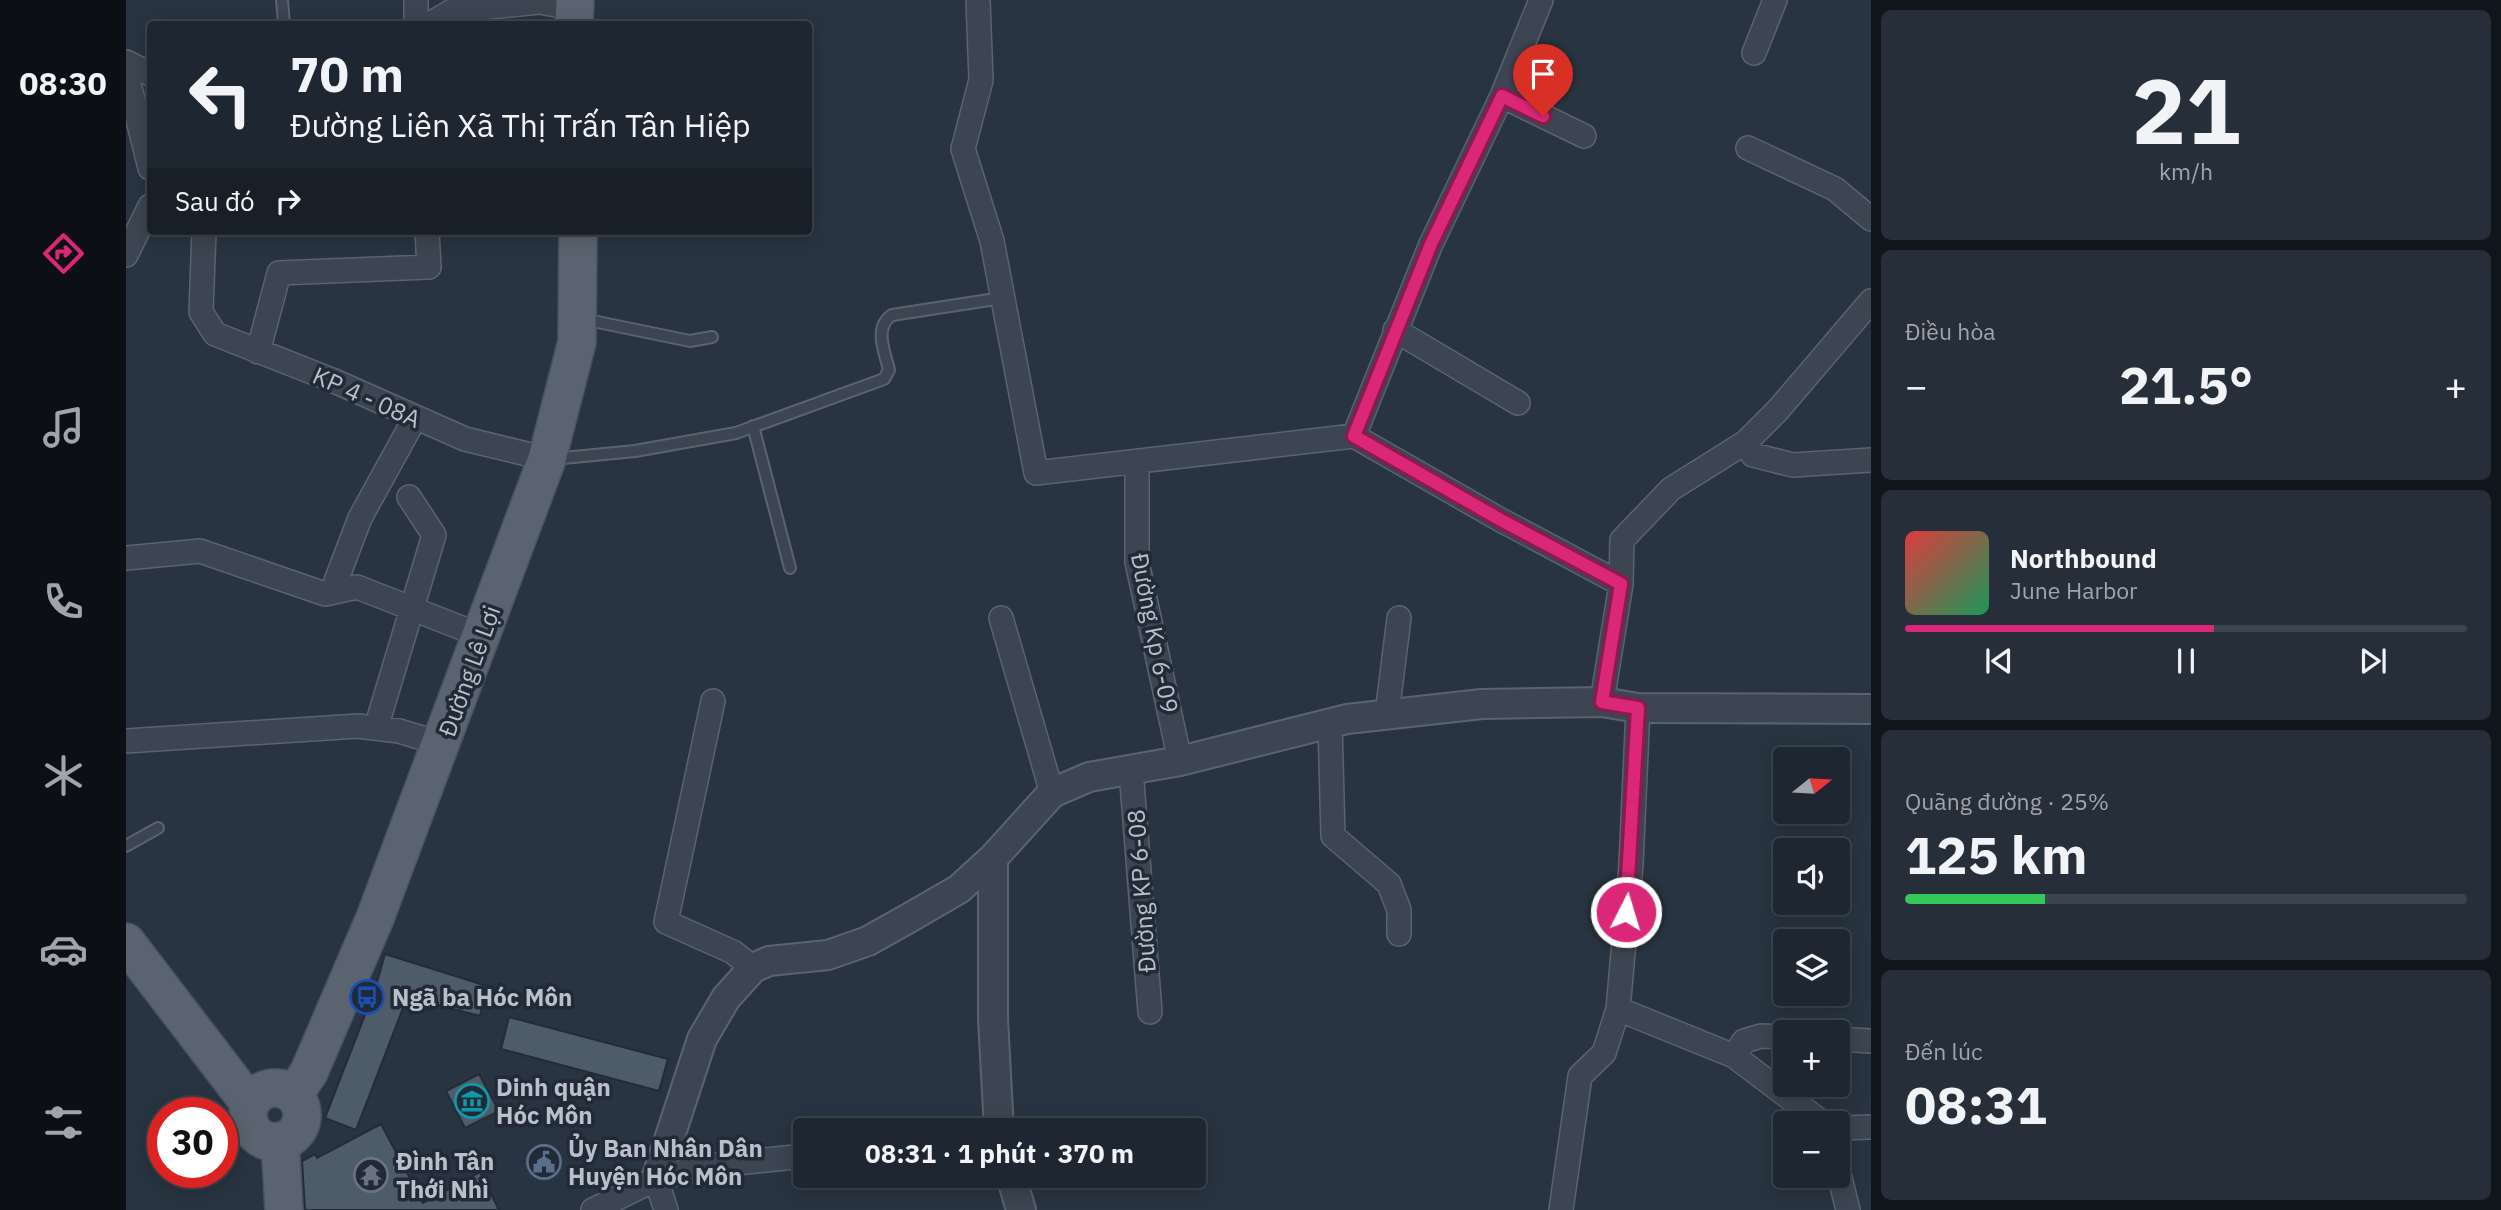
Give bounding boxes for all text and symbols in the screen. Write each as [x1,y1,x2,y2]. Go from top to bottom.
text: 70 m [290,42,404,105]
pin [1513,44,1573,116]
icon: left [175,49,266,140]
text: 21 [2131,51,2241,169]
icon: arrive [1524,55,1562,93]
text: 08:30 [19,62,107,104]
text: Đường Liên Xã Thị Trấn Tân Hiệp [290,104,751,146]
text: km/h [2159,156,2213,186]
icon: right [269,182,307,220]
text: Sau đó [175,184,255,218]
icon: directions [39,229,88,278]
text: Điều hòa [1905,316,1996,346]
text: 21.5° [2119,351,2253,418]
street label: KP 4 - 08A [308,359,426,435]
text: − [1905,361,1928,410]
text: + [2444,361,2467,410]
icon: music [39,403,88,452]
text: Northbound [2010,541,2157,575]
street label: Đường Kp 6-09 [1124,550,1186,716]
text: June Harbor [2010,575,2138,605]
icon: phone [39,577,88,626]
street label: Đường Lê Lợi [431,601,507,741]
icon: previous [1980,642,2018,680]
icon: pause [2167,642,2205,680]
icon: next [2354,642,2392,680]
north arrow [1773,747,1850,824]
map controls [1773,747,1850,1188]
icon: climate [39,751,88,800]
text: Quãng đường · 25% [1905,786,2109,816]
street label: Đường KP 6-08 [1119,808,1163,974]
text: 125 km [1905,821,2087,888]
button: sound [1773,838,1850,915]
position arrow [1589,875,1663,949]
icon: car [39,925,88,974]
button: layers [1773,929,1850,1006]
bus stop icon: Ngã ba Hóc Môn [348,978,386,1016]
place label: Ngã ba Hóc Môn [392,981,572,1013]
button: + [1773,1020,1850,1097]
text: Đến lúc [1905,1036,1983,1066]
place label: Dinh quận Hóc Môn [496,1071,611,1131]
text: 08:31 [1905,1071,2047,1138]
museum icon: Dinh quận Hóc Môn [453,1082,491,1120]
speed limit sign: 30 [147,1097,238,1188]
icon: filters [39,1098,88,1147]
button: − [1773,1111,1850,1188]
place label: Ủy Ban Nhân Dân Huyện Hóc Môn [568,1132,763,1192]
text: 08:31 · 1 phút · 370 m [865,1136,1134,1170]
public building icon: Ủy Ban Nhân Dân Huyện Hóc Môn [525,1143,563,1181]
place label: Đình Tân Thới Nhì [396,1145,494,1205]
temple icon: Đình Tân Thới Nhì [352,1156,390,1194]

